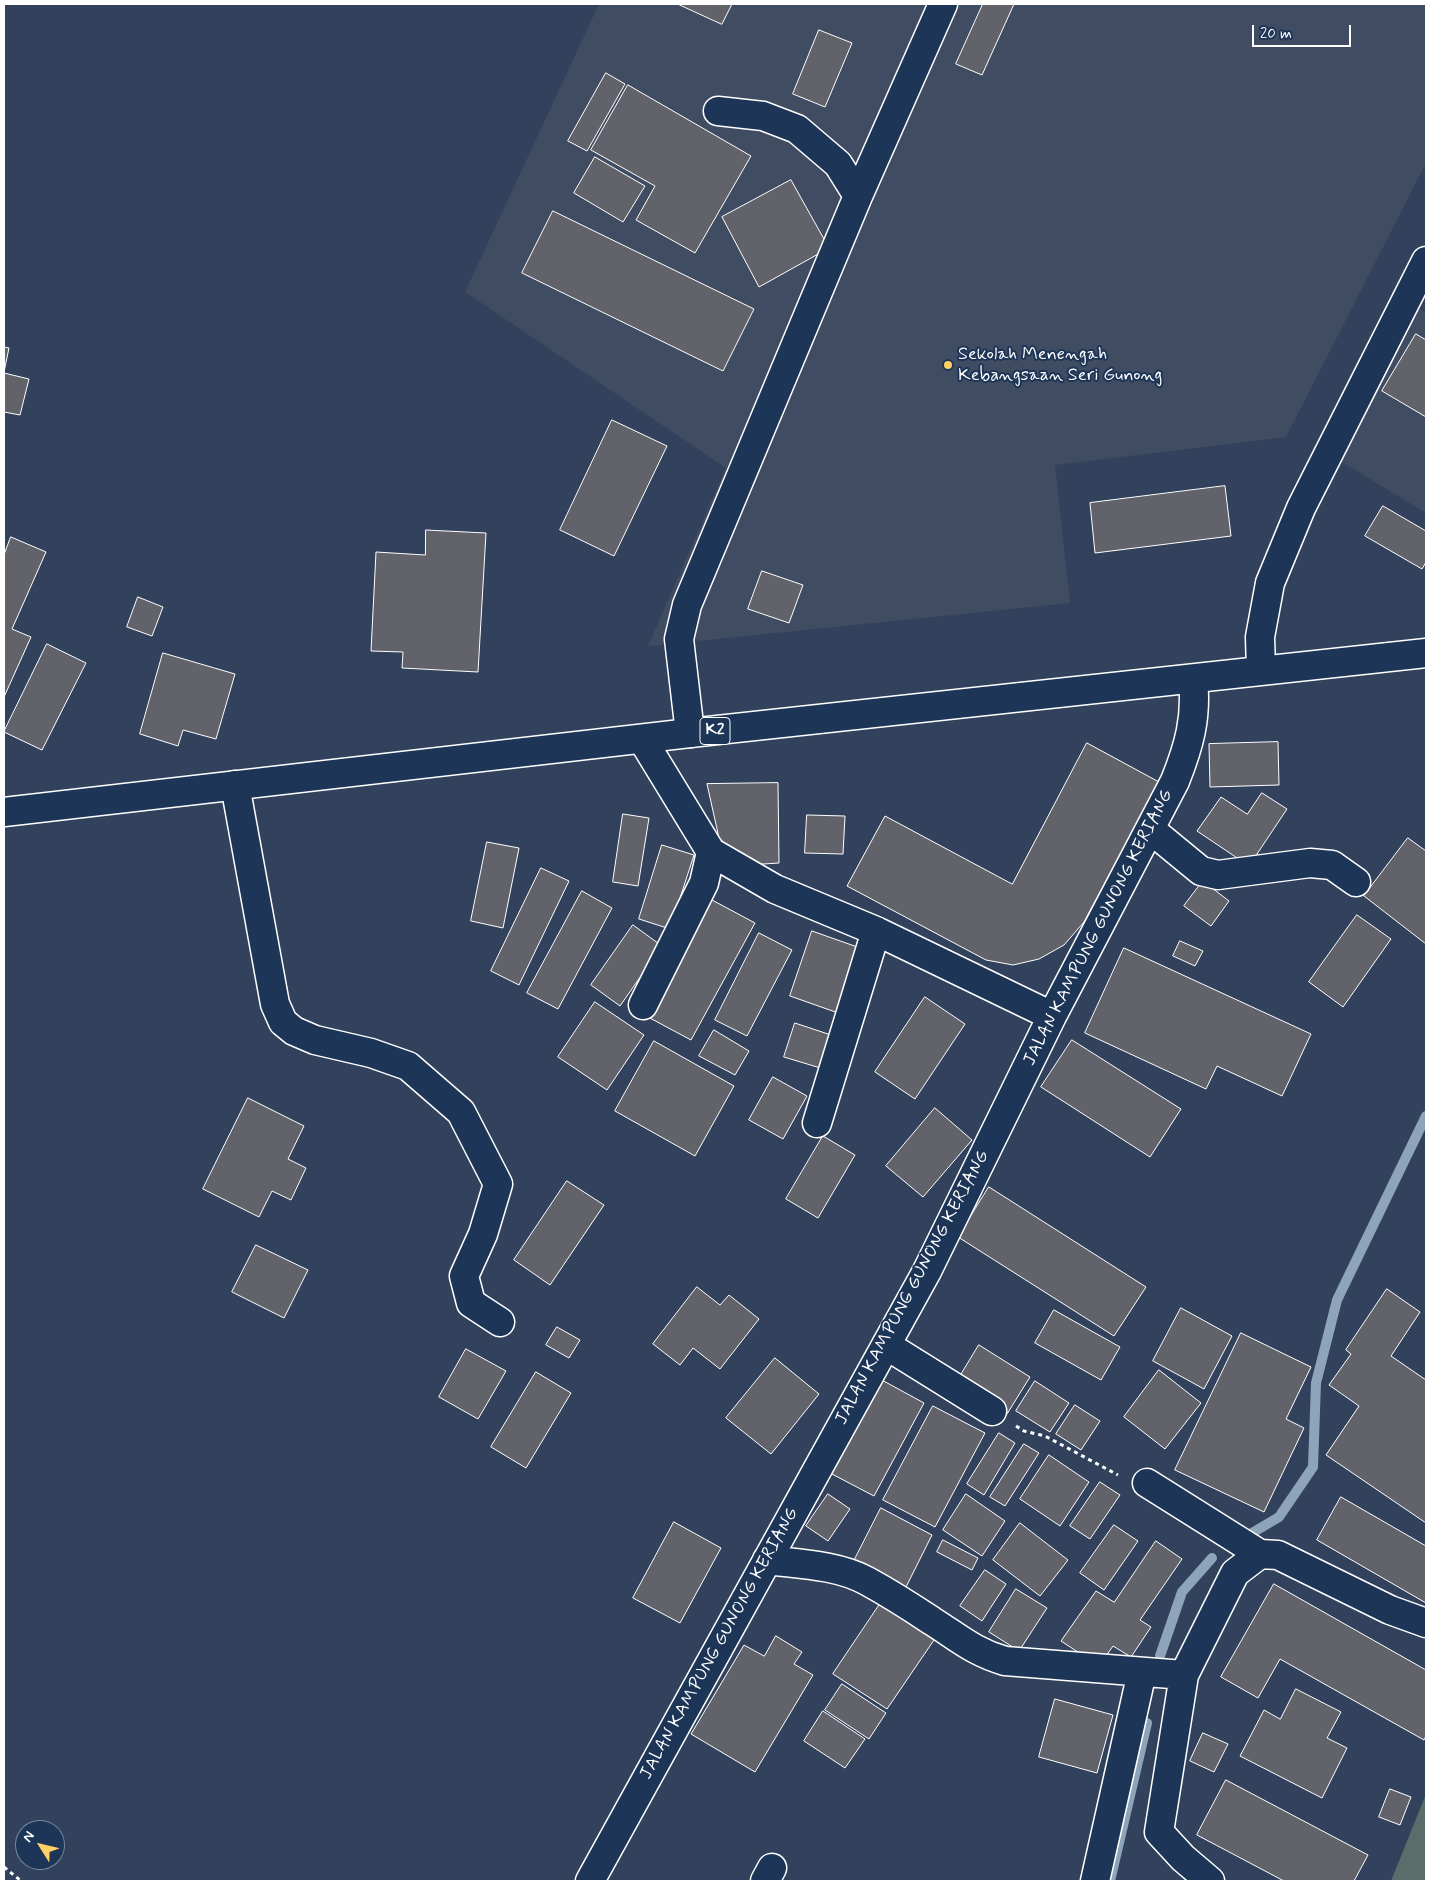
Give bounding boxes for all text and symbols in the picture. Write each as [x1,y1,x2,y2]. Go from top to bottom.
scale bar [1255,15,1354,47]
text: 20 m [1260,24,1292,44]
place label: Sekolah Menengah Kebangsaan Seri Gunong [958,344,1162,386]
marker: Sekolah Menengah Kebangsaan Seri Gunong [942,359,954,371]
road number: K2 [700,718,730,744]
street label: JALAN KAMPUNG GUNONG KERIANG [1020,786,1178,1070]
street label: JALAN KAMPUNG GUNONG KERIANG [831,1147,995,1429]
street label: JALAN KAMPUNG GUNONG KERIANG [636,1504,804,1784]
north arrow [15,1820,65,1870]
text: N [19,1828,39,1846]

